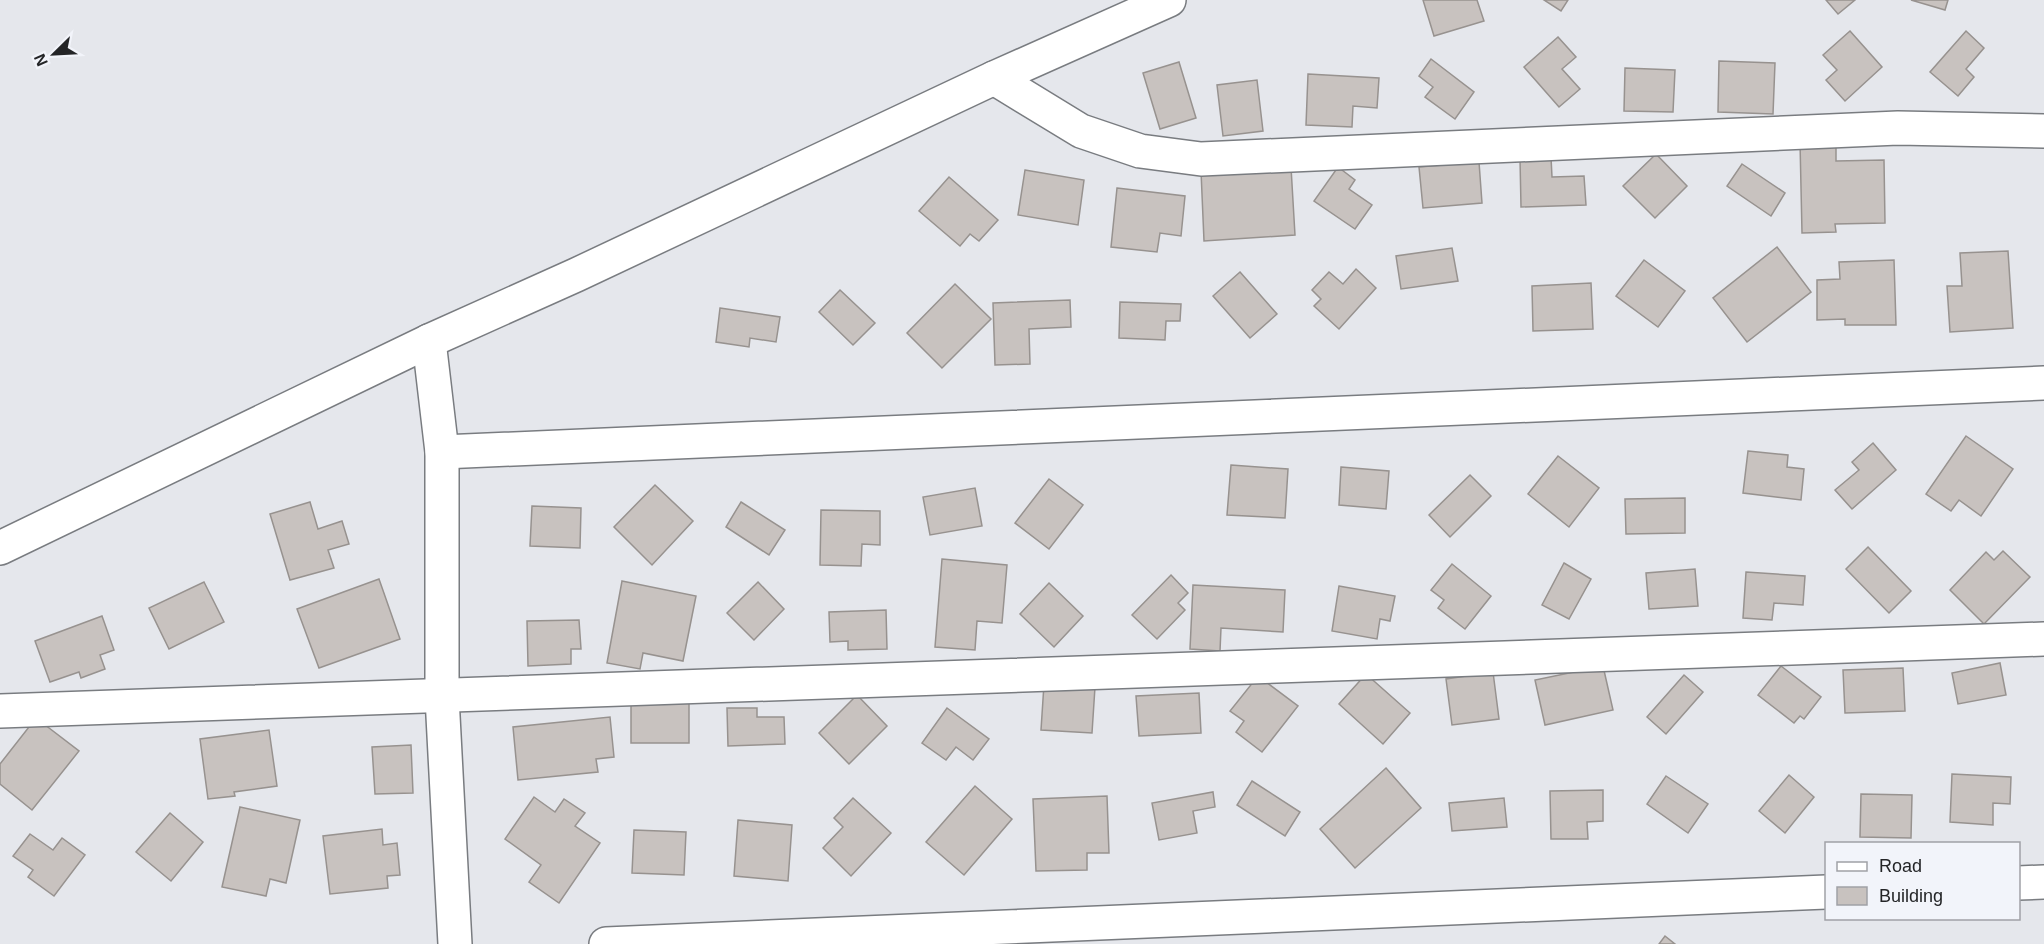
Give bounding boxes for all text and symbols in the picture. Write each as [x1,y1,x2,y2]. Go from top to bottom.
north arrow [24,24,84,84]
text: N [31,51,51,69]
legend [1825,842,2020,920]
text: Road [1879,856,1922,876]
text: Building [1879,886,1943,906]

